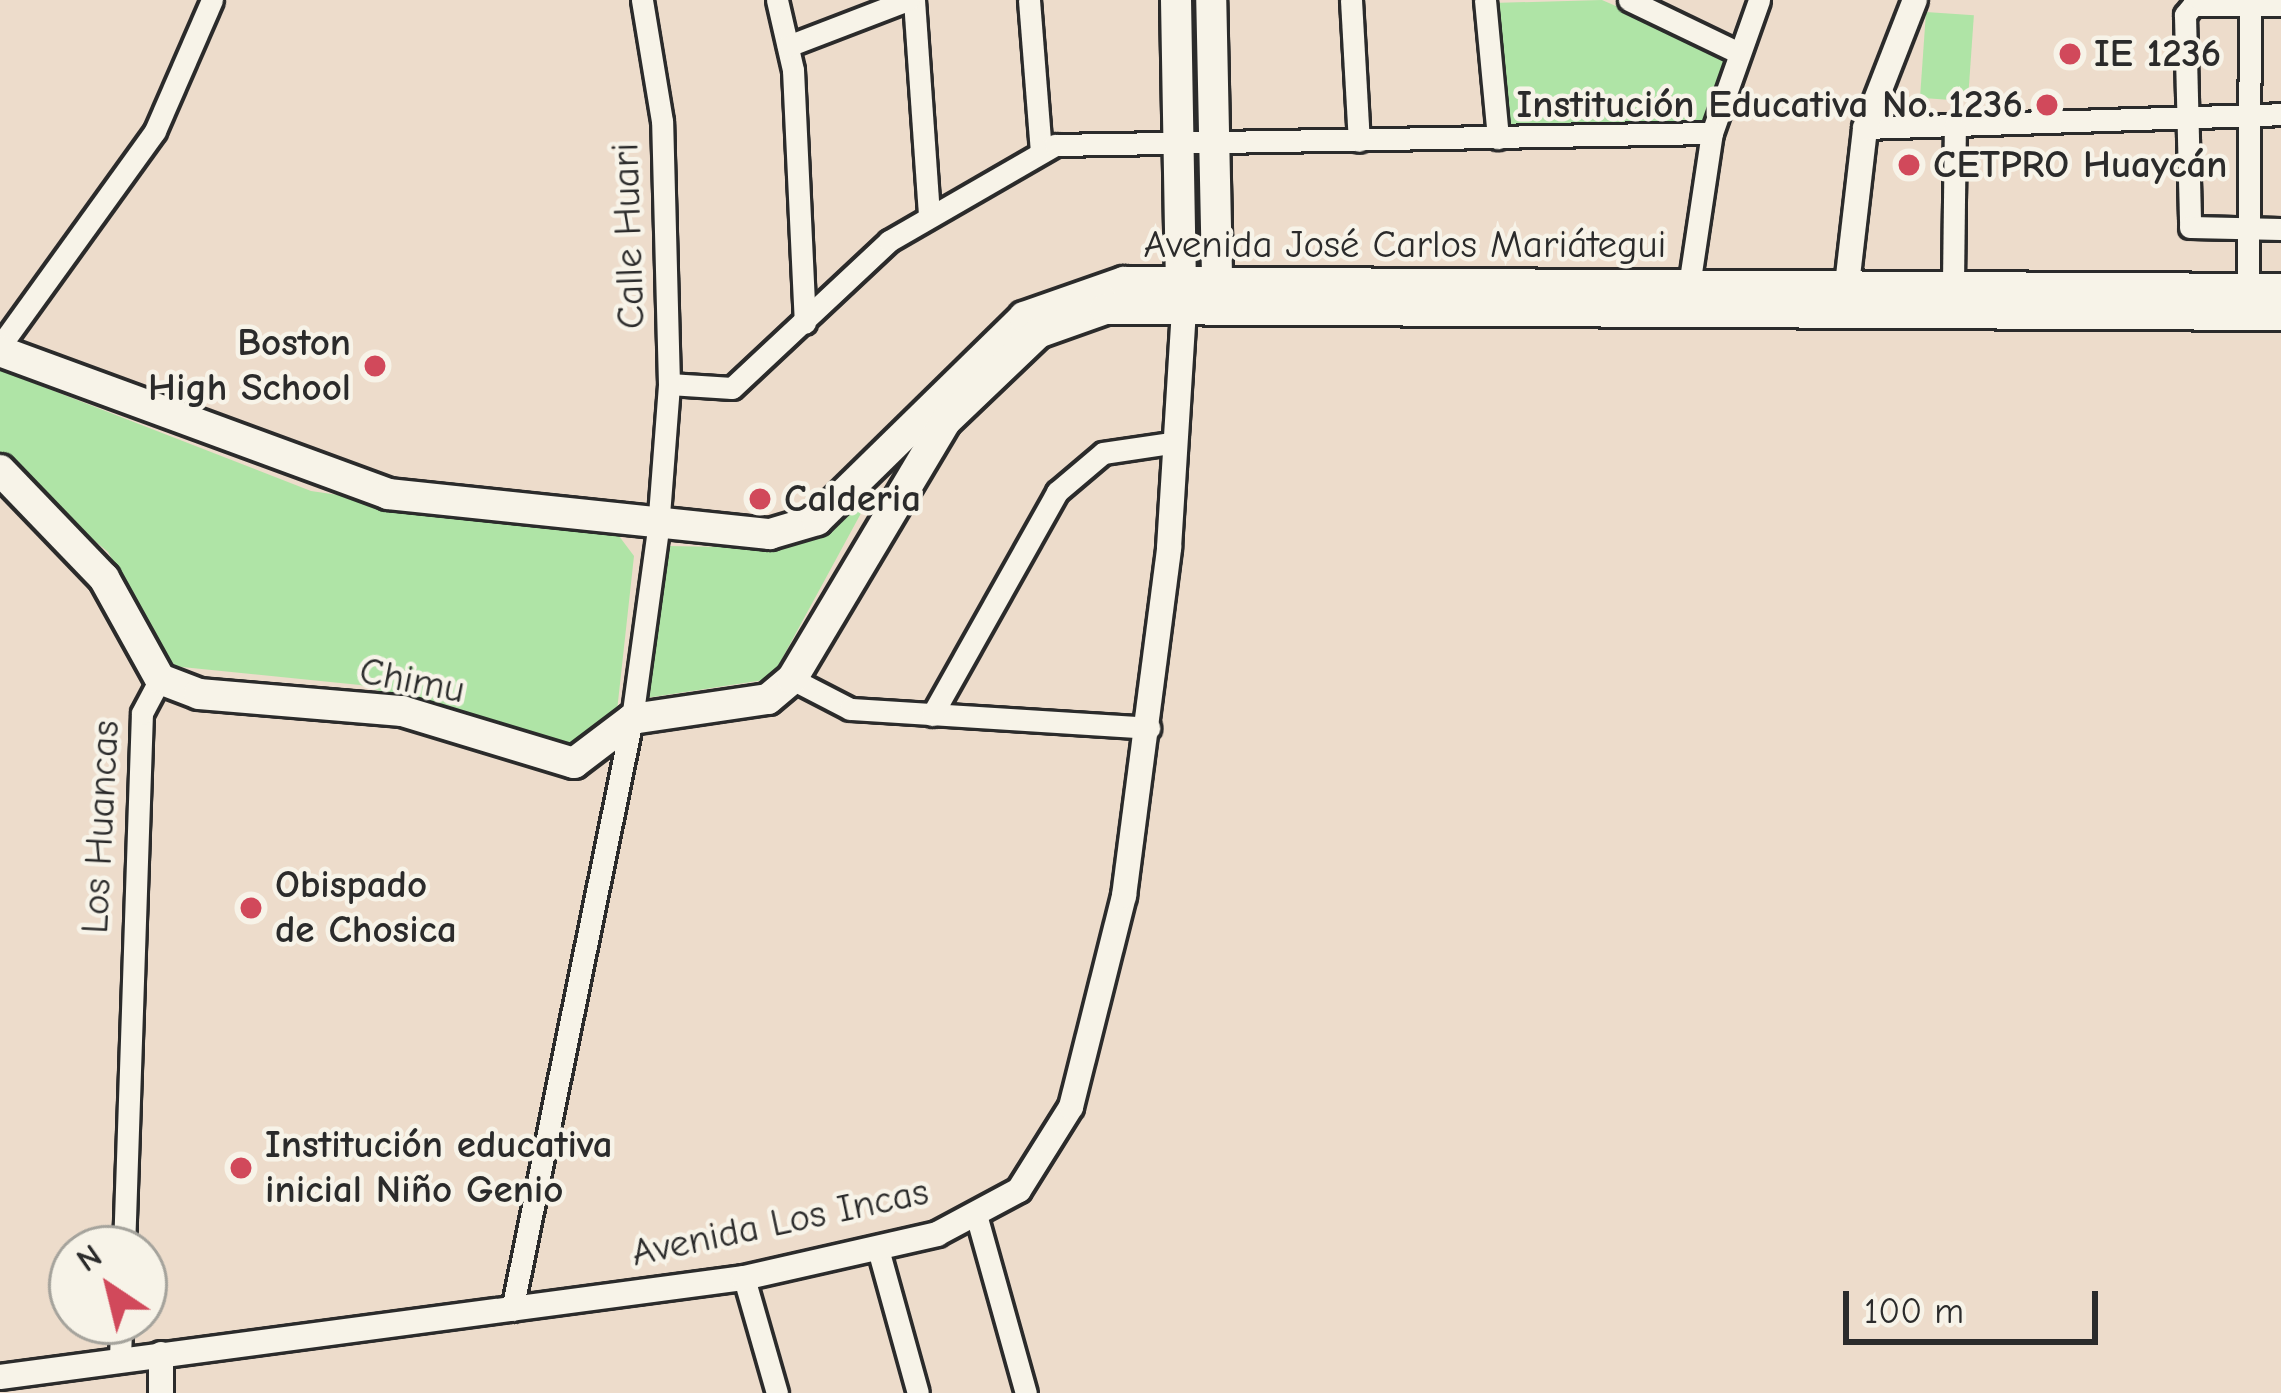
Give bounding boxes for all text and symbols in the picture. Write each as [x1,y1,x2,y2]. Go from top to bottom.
place label: IE 1236 [2094,31,2221,77]
marker: IE 1236 [2057,41,2083,67]
place label: Institución Educativa No. 1236 [1517,82,2023,128]
marker: Institución Educativa No. 1236 [2034,92,2060,118]
street label: Calle Huari [602,142,656,330]
place label: CETPRO Huaycán [1933,142,2227,188]
marker: CETPRO Huaycán [1896,152,1922,178]
street label: Avenida José Carlos Mariátegui [1144,222,1666,268]
place label: Boston High School [148,321,351,412]
marker: Boston High School [362,353,388,379]
place label: Calderia [784,476,921,522]
marker: Calderia [747,486,773,512]
street label: Chimu [356,648,468,714]
street label: Los Huancas [72,719,130,935]
place label: Obispado de Chosica [275,863,457,954]
marker: Obispado de Chosica [238,895,264,921]
place label: Institución educativa inicial Niño Genio [265,1123,613,1214]
marker: Institución educativa inicial Niño Genio [228,1155,254,1181]
street label: Avenida Los Incas [627,1169,933,1277]
north arrow [48,1225,168,1345]
text: N [69,1236,109,1280]
scale bar [1849,1267,2104,1341]
text: 100 m [1864,1291,1964,1332]

